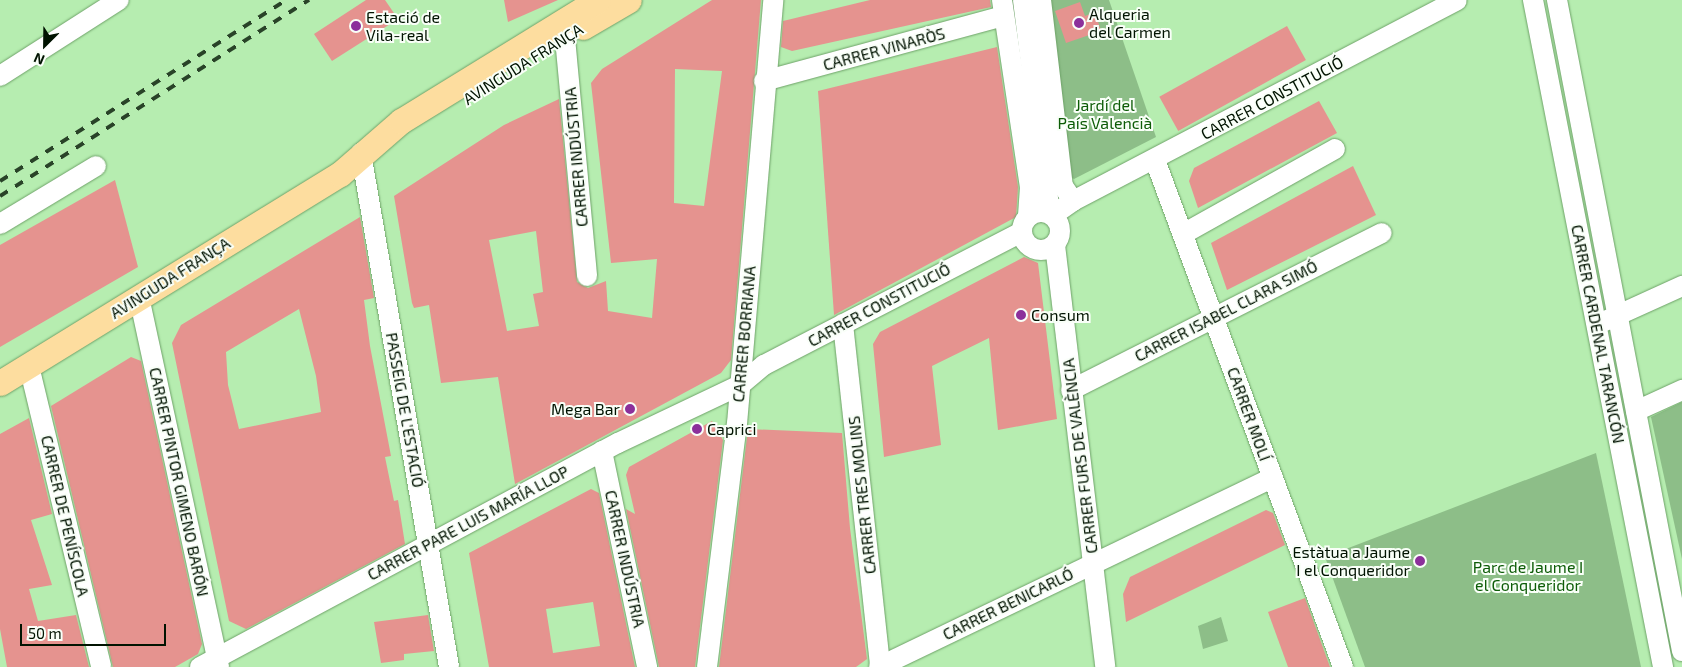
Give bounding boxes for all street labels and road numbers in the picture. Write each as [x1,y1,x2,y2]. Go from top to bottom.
street label: AVINGUDA FRANÇA [459,19,587,109]
street label: CARRER VINARÒS [821,23,947,75]
street label: CARRER CONSTITUCIÓ [1197,52,1347,144]
street label: CARRER INDÚSTRIA [560,86,592,228]
street label: CARRER CARDENAL TARANCÓN [1567,223,1629,445]
street label: AVINGUDA FRANÇA [106,233,234,323]
street label: CARRER ISABEL CLARA SIMÓ [1131,256,1321,366]
street label: CARRER CONSTITUCIÓ [804,259,954,351]
street label: CARRER BORRIANA [728,265,760,403]
street label: PASSEIG DE L'ESTACIÓ [382,331,428,489]
street label: CARRER FURS DE VALÈNCIA [1058,357,1102,555]
street label: CARRER MOLÍ [1223,364,1275,464]
street label: CARRER PINTOR GIMENO BARÓN [145,366,213,598]
street label: CARRER TRES MOLINS [844,415,880,575]
street label: CARRER DE PENÍSCOLA [37,433,93,599]
street label: CARRER PARE LUIS MARÍA LLOP [364,462,572,584]
street label: CARRER INDÚSTRIA [601,488,649,630]
street label: CARRER BENICARLÓ [939,564,1077,644]

